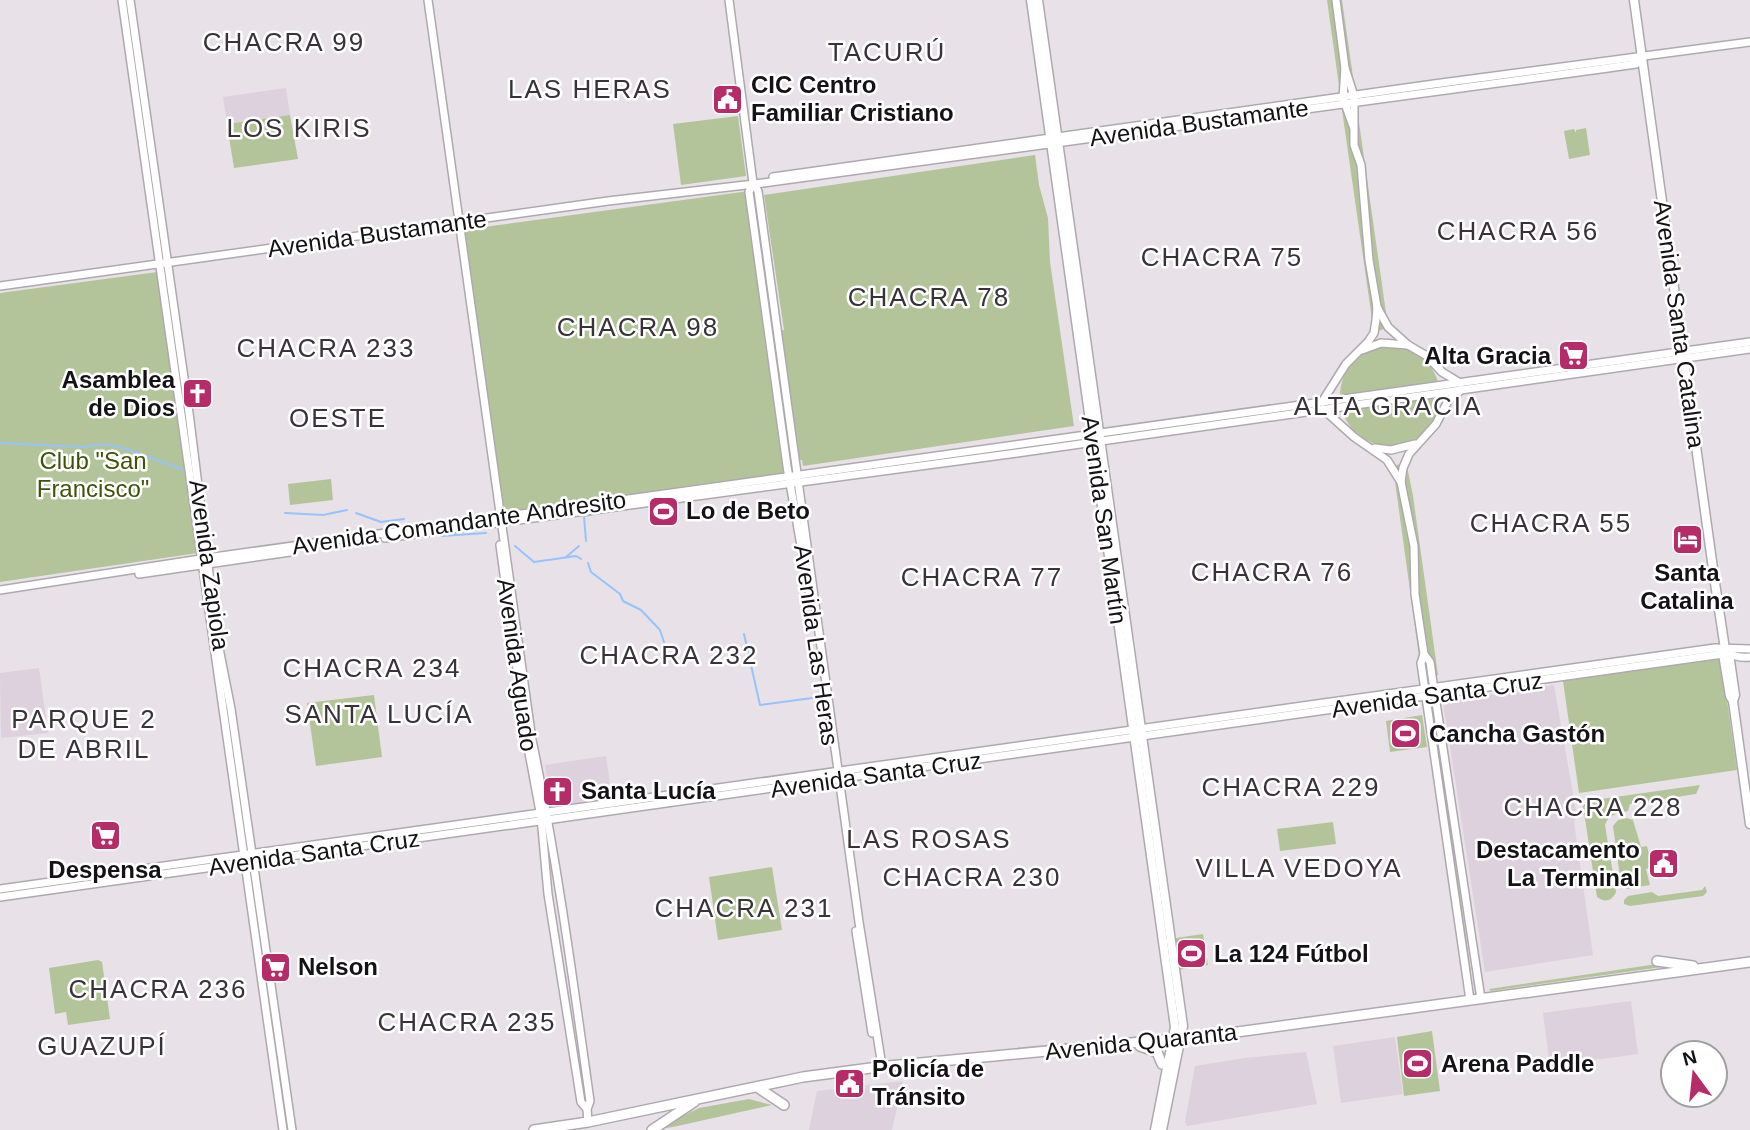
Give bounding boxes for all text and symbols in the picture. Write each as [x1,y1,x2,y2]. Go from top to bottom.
district label: CHACRA 99 [203,27,365,57]
district label: TACURÚ [828,37,946,67]
place label: CIC Centro Familiar Cristiano [751,71,954,126]
district label: LAS HERAS [508,74,672,104]
public building icon: CIC Centro Familiar Cristiano [711,82,745,116]
street label: Avenida Bustamante [1088,94,1310,151]
district label: LOS KIRIS [226,113,372,143]
street label: Avenida Santa Catalina [1649,198,1710,450]
street label: Avenida Bustamante [266,205,488,262]
district label: CHACRA 56 [1437,216,1599,246]
district label: CHACRA 75 [1141,242,1303,272]
district label: CHACRA 78 [848,282,1010,312]
district label: CHACRA 98 [557,312,719,342]
district label: CHACRA 233 [237,333,415,363]
supermarket icon: Alta Gracia [1557,339,1591,373]
place label: Alta Gracia [1424,342,1552,369]
place label: Asamblea de Dios [62,366,176,421]
church icon: Asamblea de Dios [181,377,215,411]
district label: ALTA GRACIA [1294,391,1482,421]
district label: OESTE [289,403,387,433]
street label: Avenida San Martín [1076,414,1133,626]
park label: Club "San Francisco" [37,447,149,502]
street label: Avenida Zapiola [184,478,235,652]
street label: Avenida Comandante Andresito [290,486,628,559]
sports icon: Lo de Beto [646,494,680,528]
place label: Lo de Beto [686,497,810,524]
district label: CHACRA 55 [1470,508,1632,538]
hotel icon: Santa Catalina [1670,522,1704,556]
street label: Avenida Las Heras [789,543,844,747]
district label: CHACRA 76 [1191,557,1353,587]
place label: Santa Catalina [1640,559,1734,614]
district label: CHACRA 77 [901,562,1063,592]
street label: Avenida Aguado [492,577,543,753]
district label: CHACRA 232 [580,640,758,670]
district label: CHACRA 234 [283,653,461,683]
street label: Avenida Santa Cruz [1330,666,1544,723]
district label: SANTA LUCÍA [284,699,474,729]
district label: PARQUE 2 DE ABRIL [11,704,157,764]
sports icon: Cancha Gastón [1389,717,1423,751]
place label: Cancha Gastón [1429,720,1605,747]
street label: Avenida Santa Cruz [769,746,983,803]
district label: CHACRA 229 [1202,772,1380,802]
church icon: Santa Lucía [541,774,575,808]
place label: Santa Lucía [581,777,716,804]
district label: CHACRA 228 [1504,792,1682,822]
supermarket icon: Despensa [88,819,122,853]
street label: Avenida Santa Cruz [207,824,421,881]
district label: LAS ROSAS [846,824,1012,854]
place label: Destacamento La Terminal [1476,836,1640,891]
public building icon: Destacamento La Terminal [1646,847,1680,881]
district label: VILLA VEDOYA [1195,853,1403,883]
place label: Despensa [48,856,162,883]
district label: CHACRA 230 [883,862,1061,892]
district label: CHACRA 231 [655,893,833,923]
sports icon: La 124 Fútbol [1174,937,1208,971]
place label: La 124 Fútbol [1214,940,1369,967]
supermarket icon: Nelson [258,950,292,984]
place label: Nelson [298,953,378,980]
district label: CHACRA 236 [69,974,247,1004]
district label: CHACRA 235 [378,1007,556,1037]
street label: Avenida Quaranta [1044,1018,1239,1065]
district label: GUAZUPÍ [37,1031,167,1061]
north arrow [1659,1039,1729,1109]
text: N [1680,1046,1699,1070]
sports icon: Arena Paddle [1401,1047,1435,1081]
place label: Arena Paddle [1441,1050,1594,1077]
place label: Policía de Tránsito [872,1055,984,1110]
public building icon: Policía de Tránsito [832,1066,866,1100]

